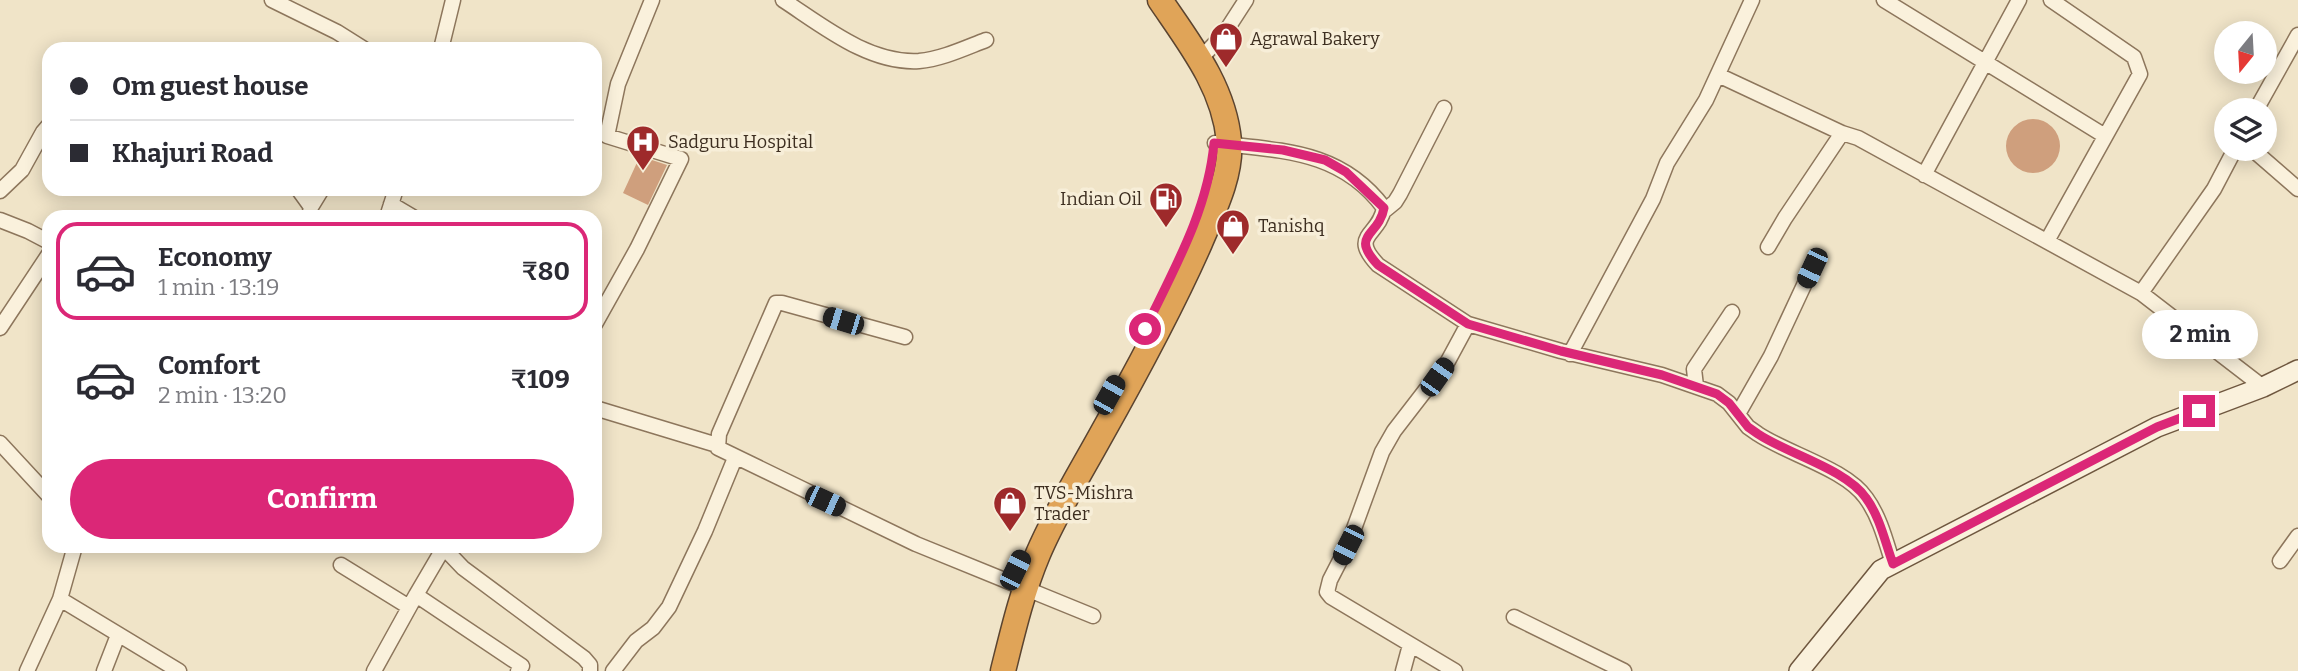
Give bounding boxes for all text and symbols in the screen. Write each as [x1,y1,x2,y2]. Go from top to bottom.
shop icon: Agrawal Bakery [1207,20,1245,69]
north arrow [2214,21,2277,84]
map controls [2214,21,2277,161]
place label: Agrawal Bakery [1250,28,1380,50]
text: Om guest house [112,71,309,102]
button: layers [2214,98,2277,161]
hospital icon: Sadguru Hospital [624,123,662,172]
place label: Sadguru Hospital [668,131,813,153]
text: Khajuri Road [112,138,273,169]
fuel station icon: Indian Oil [1147,180,1185,229]
place label: Indian Oil [1060,188,1142,210]
shop icon: Tanishq [1214,207,1252,256]
place label: Tanishq [1258,215,1325,237]
icon: car [74,240,137,303]
text: Economy [158,242,272,273]
car [1794,245,1831,291]
text: ₹80 [522,256,570,287]
text: 1 min · 13:19 [158,273,279,301]
car [820,305,867,337]
callout: 2 min [2141,310,2257,358]
route start [1129,313,1161,345]
text: 2 min [2169,320,2231,348]
icon: car [74,348,137,411]
text: Comfort [158,350,261,381]
car [1417,354,1458,400]
text: ₹109 [511,364,570,395]
car [1090,372,1129,418]
text: 2 min · 13:20 [158,381,287,409]
route end [2183,395,2215,427]
button: Confirm [70,459,574,539]
place label: TVS-Mishra Trader [1034,482,1133,525]
car [802,483,849,519]
shop icon: TVS-Mishra Trader [991,484,1029,533]
car [1330,522,1367,568]
car [997,547,1034,593]

